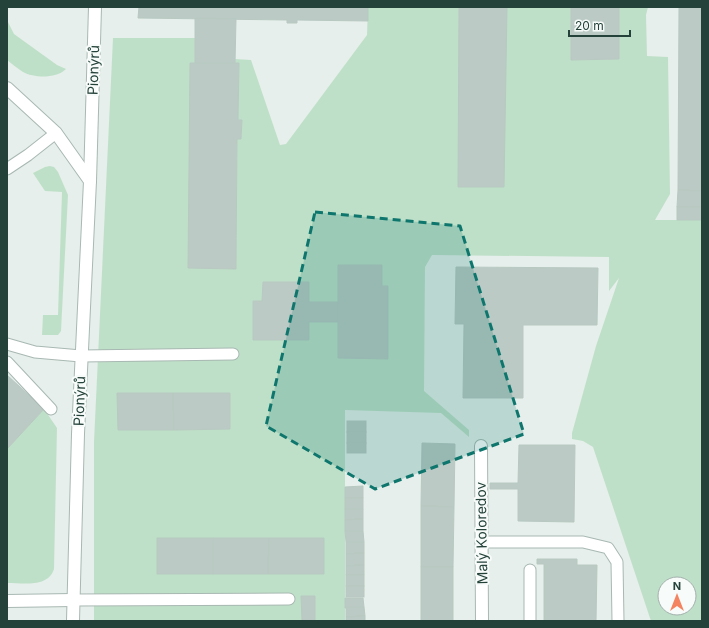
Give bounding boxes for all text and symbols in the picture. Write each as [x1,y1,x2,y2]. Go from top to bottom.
scale bar [569,12,630,38]
text: 20 m [575,18,604,33]
street label: Pionýrů [84,45,102,95]
street label: Pionýrů [70,376,88,426]
street label: Malý Koloredov [472,481,490,584]
north arrow [657,576,697,616]
text: N [673,579,681,593]

